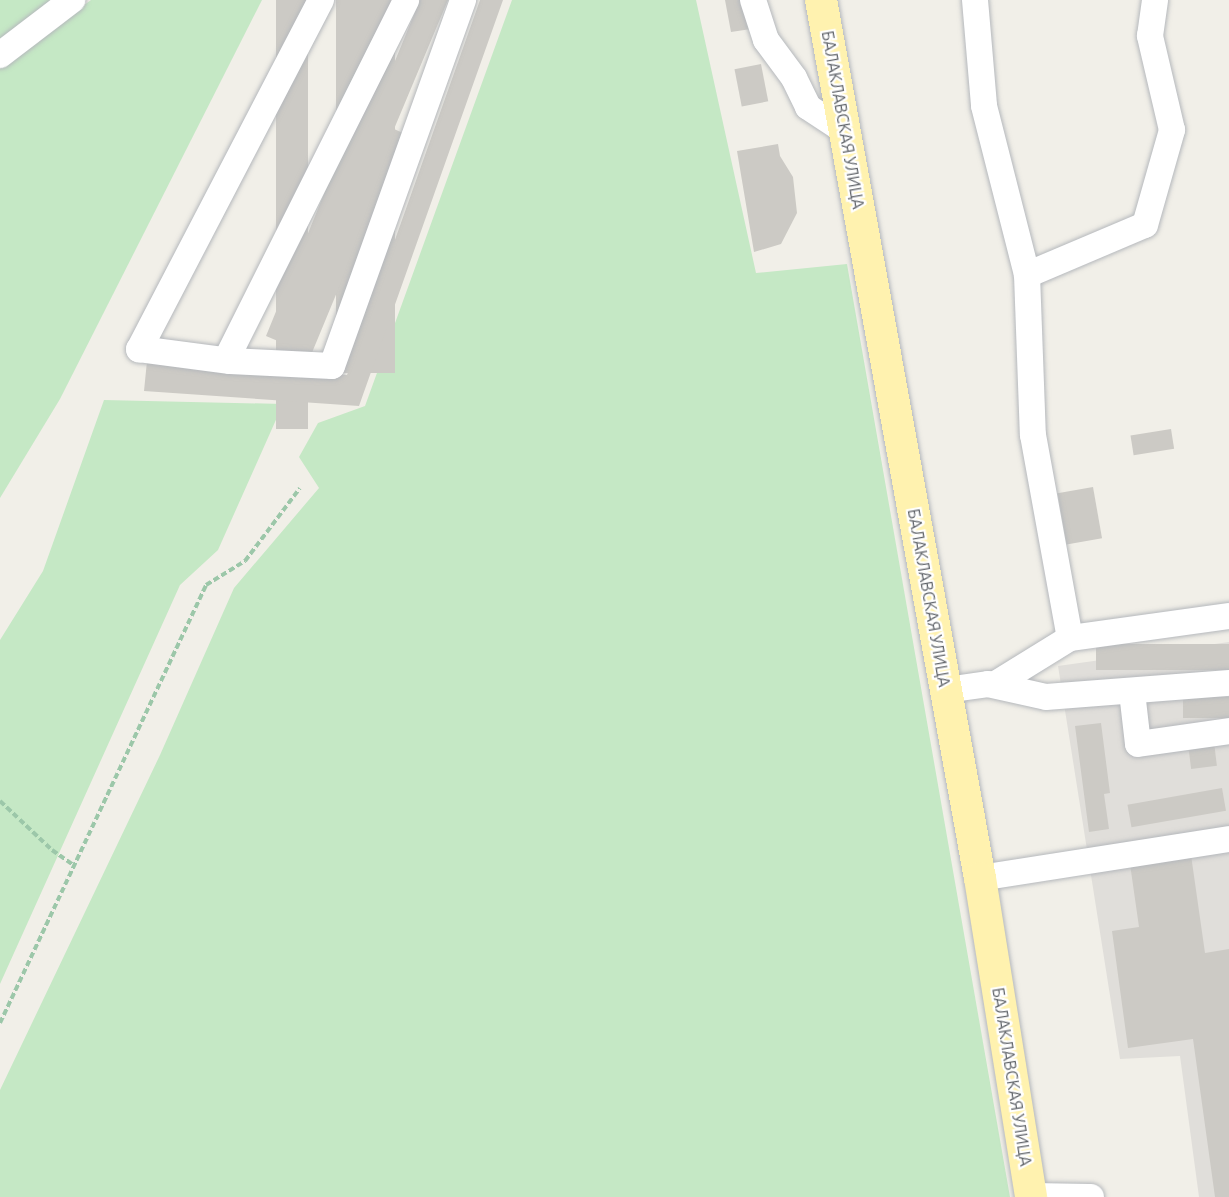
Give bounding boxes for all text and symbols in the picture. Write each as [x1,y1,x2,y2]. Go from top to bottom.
street label: БАЛАКЛАВСКАЯ УЛИЦА [818,29,868,211]
street label: БАЛАКЛАВСКАЯ УЛИЦА [904,507,954,689]
street label: БАЛАКЛАВСКАЯ УЛИЦА [988,986,1036,1168]

